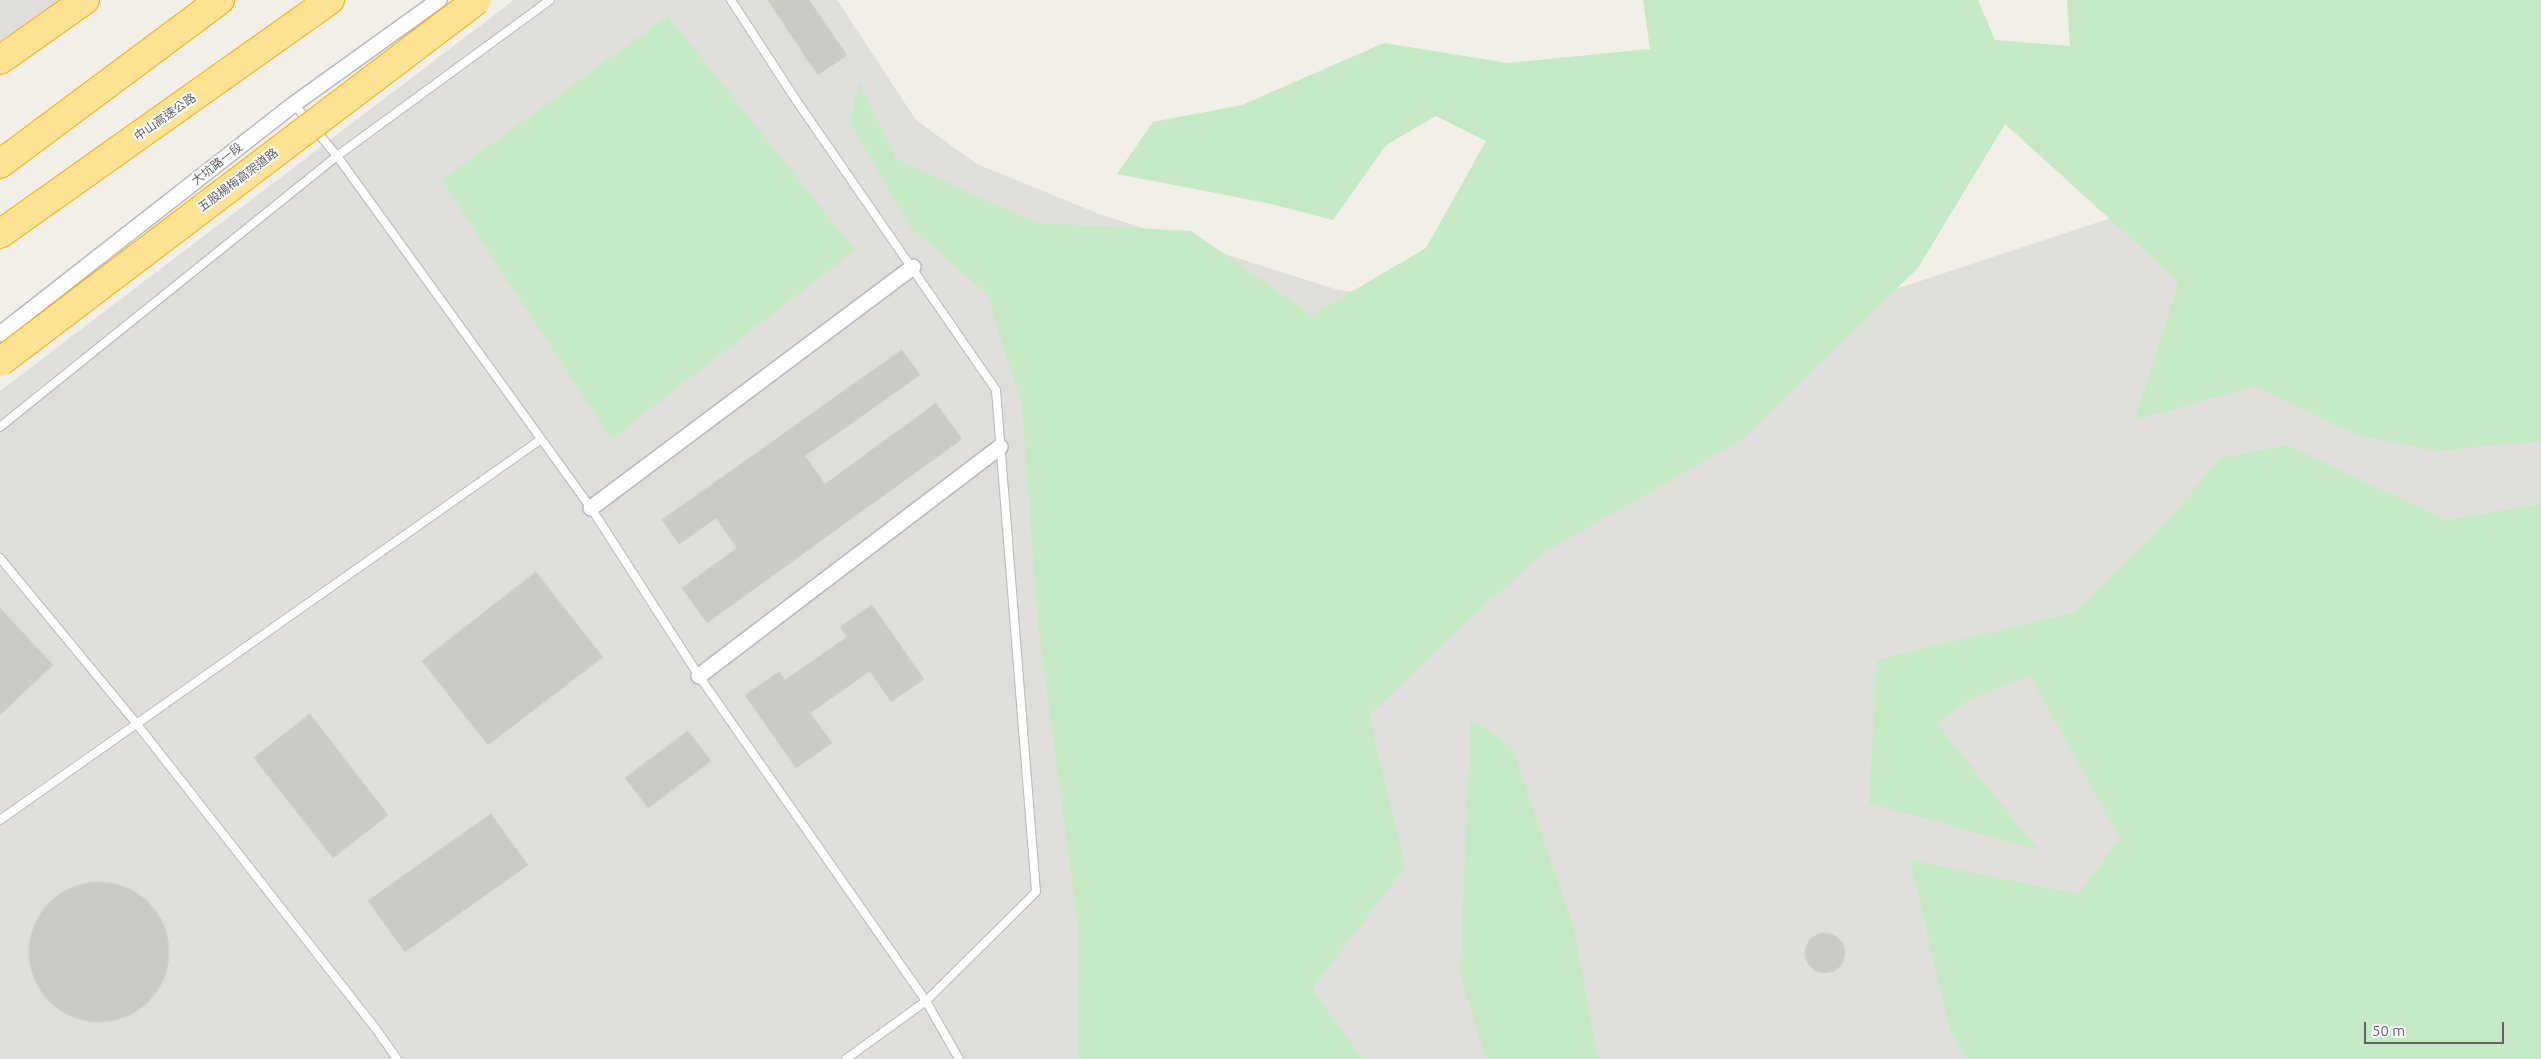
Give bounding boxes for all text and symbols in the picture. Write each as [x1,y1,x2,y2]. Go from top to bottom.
street label: 中山高速公路 [131,90,199,144]
street label: 大坑路一段 [189,140,245,188]
street label: 五股楊梅高架道路 [195,145,281,215]
scale bar [2366,1012,2506,1044]
text: 50 m [2372,1022,2405,1039]

